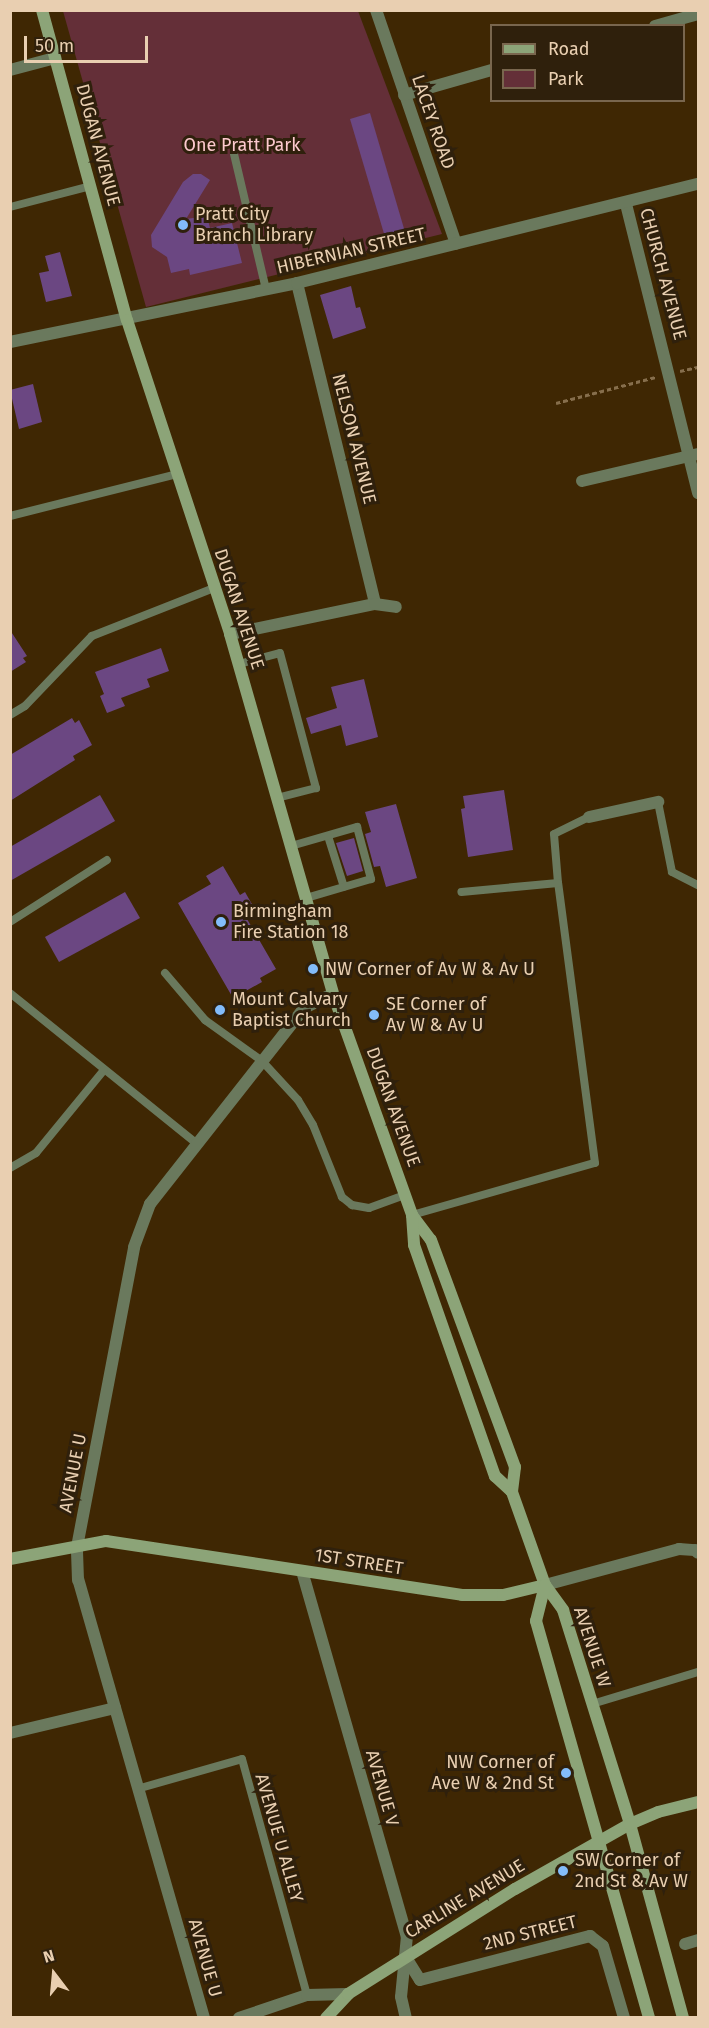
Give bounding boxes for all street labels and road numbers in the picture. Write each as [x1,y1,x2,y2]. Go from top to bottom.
street label: LACEY ROAD [407,72,459,172]
street label: DUGAN AVENUE [71,81,125,209]
street label: CHURCH AVENUE [635,206,691,342]
street label: HIBERNIAN STREET [274,223,428,279]
street label: NELSON AVENUE [327,372,381,506]
street label: DUGAN AVENUE [209,546,269,672]
street label: DUGAN AVENUE [361,1044,425,1170]
street label: AVENUE U [55,1432,91,1514]
street label: 1ST STREET [313,1544,405,1580]
street label: AVENUE W [569,1604,615,1690]
street label: AVENUE V [361,1747,403,1829]
street label: AVENUE U ALLEY [250,1771,308,1905]
street label: CARLINE AVENUE [401,1855,529,1943]
street label: 2ND STREET [481,1911,579,1955]
street label: AVENUE U [184,1916,226,2000]

